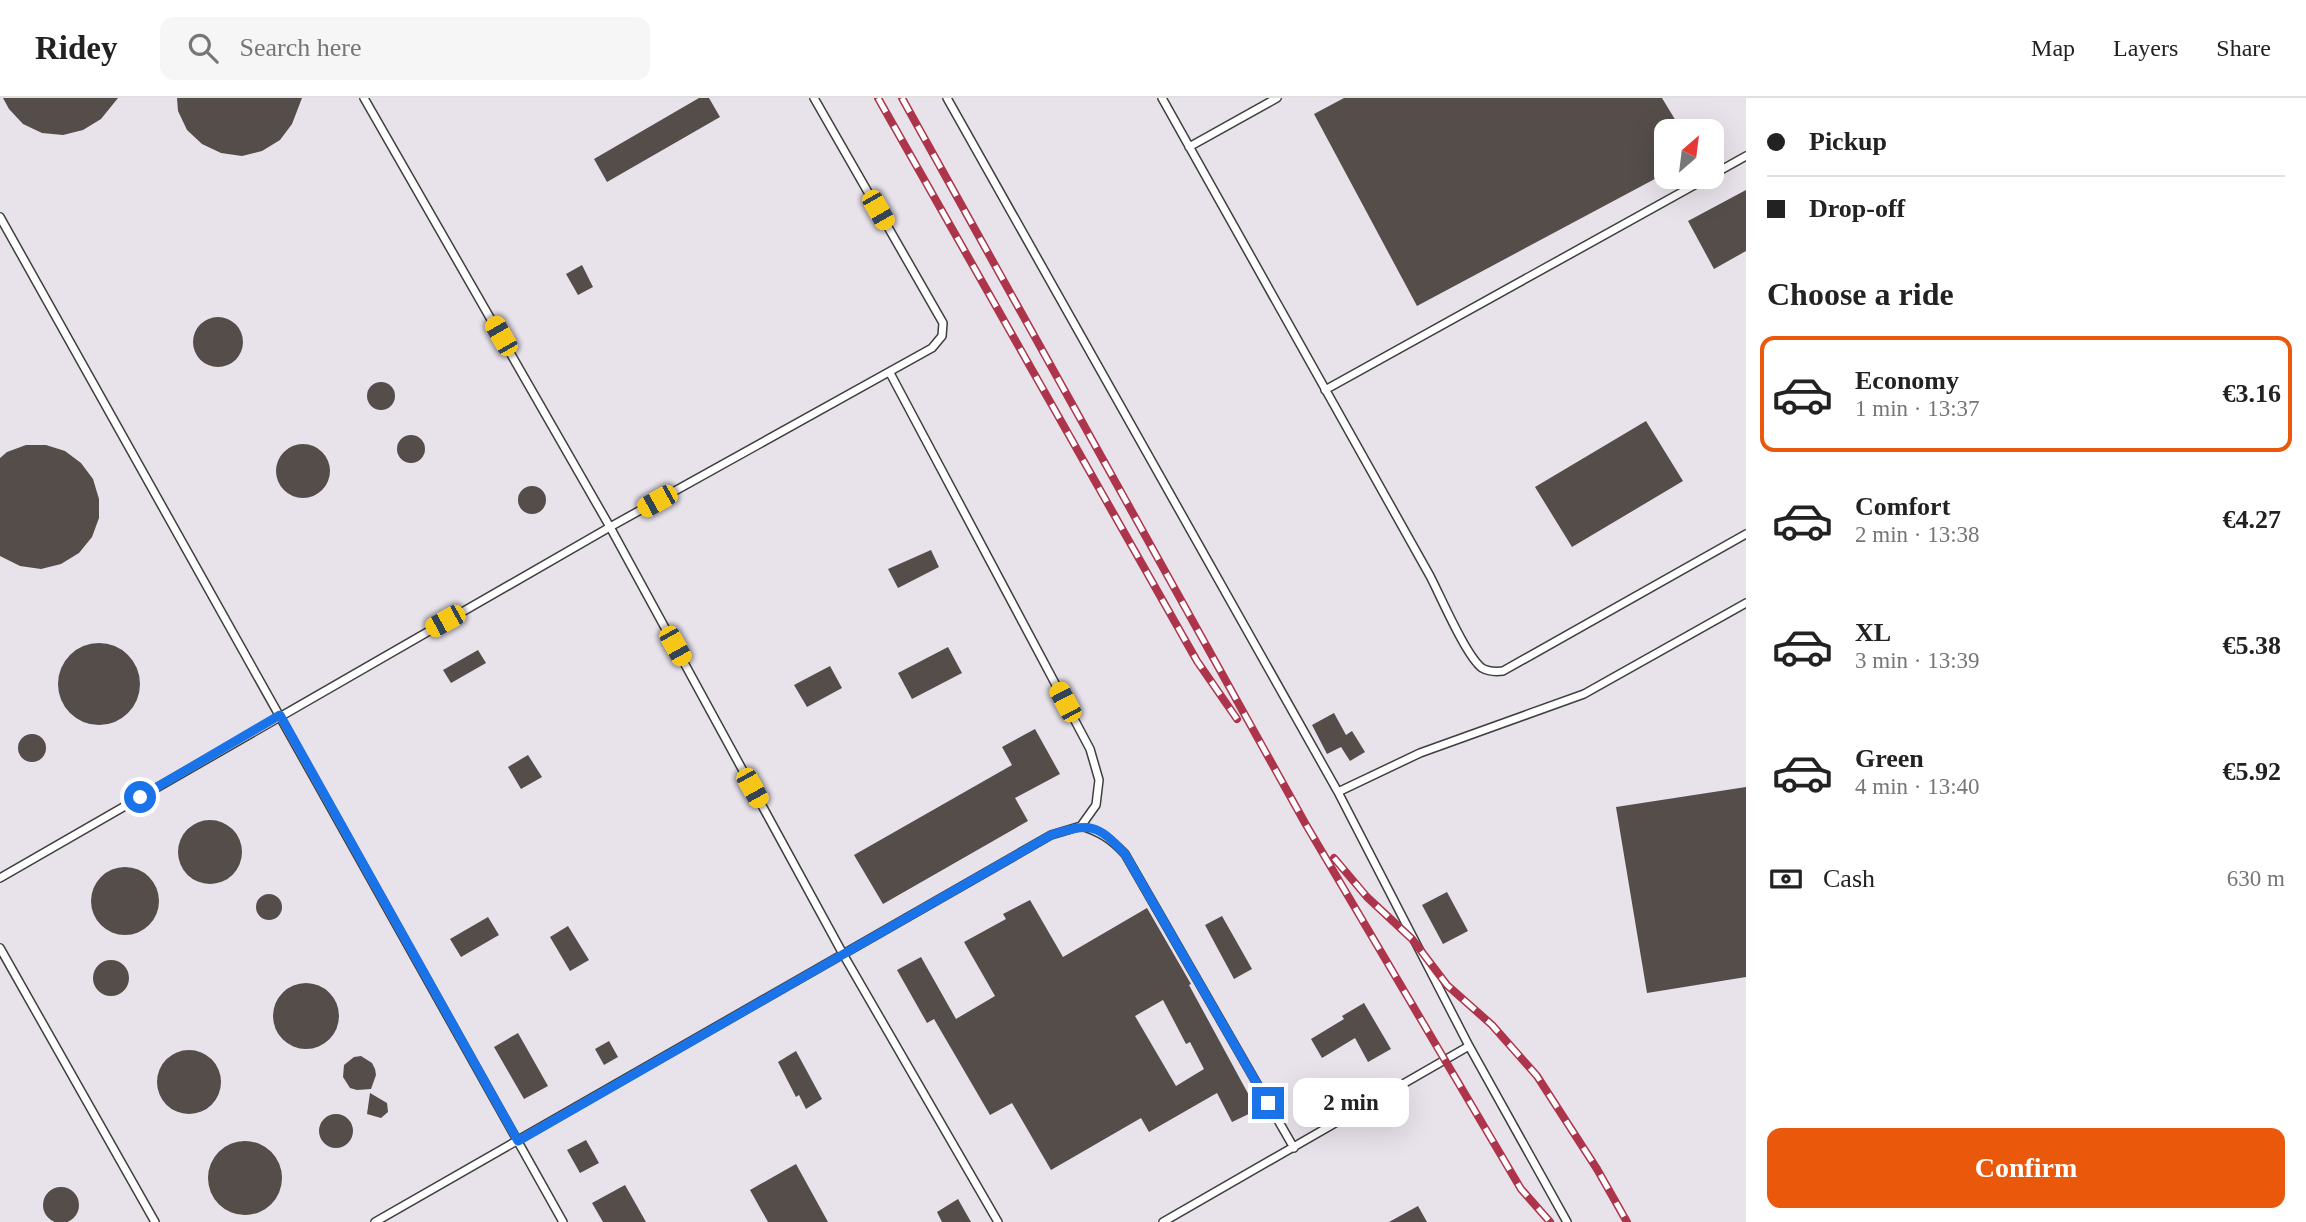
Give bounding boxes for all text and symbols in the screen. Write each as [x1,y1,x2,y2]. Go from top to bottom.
search box [160,17,650,80]
icon: search [184,29,222,67]
text: Ridey [35,30,118,66]
text: Search here [240,33,361,62]
text: Map [2031,35,2075,61]
text: Layers [2113,35,2178,61]
text: Share [2216,35,2271,61]
north arrow [1654,119,1724,189]
map controls [1654,119,1724,189]
text: Pickup [1809,127,1887,156]
car [859,187,898,233]
text: Drop-off [1809,194,1905,223]
text: Choose a ride [1767,276,1954,312]
car [482,313,521,359]
icon: car [1771,363,1834,426]
text: Economy [1855,366,1959,395]
text: €3.16 [2223,379,2281,408]
text: 1 min · 13:37 [1855,396,1980,421]
car [634,482,681,520]
icon: car [1771,489,1834,552]
text: Comfort [1855,492,1950,521]
text: €4.27 [2223,505,2281,534]
text: 2 min · 13:38 [1855,522,1980,547]
car [422,602,469,640]
icon: car [1771,615,1834,678]
text: XL [1855,618,1891,647]
car [656,623,695,669]
text: €5.38 [2223,631,2281,660]
text: 3 min · 13:39 [1855,648,1980,673]
car [1046,679,1085,725]
icon: car [1771,741,1834,804]
text: Green [1855,744,1924,773]
text: €5.92 [2223,757,2281,786]
car [733,765,772,811]
text: 4 min · 13:40 [1855,774,1980,799]
route start [124,781,156,813]
icon: cash [1767,860,1805,898]
text: Cash [1823,864,1875,893]
text: 630 m [2227,866,2285,891]
callout: 2 min [1292,1079,1408,1128]
route end [1252,1087,1284,1119]
text: 2 min [1323,1090,1379,1115]
button: Confirm [1767,1128,2285,1208]

